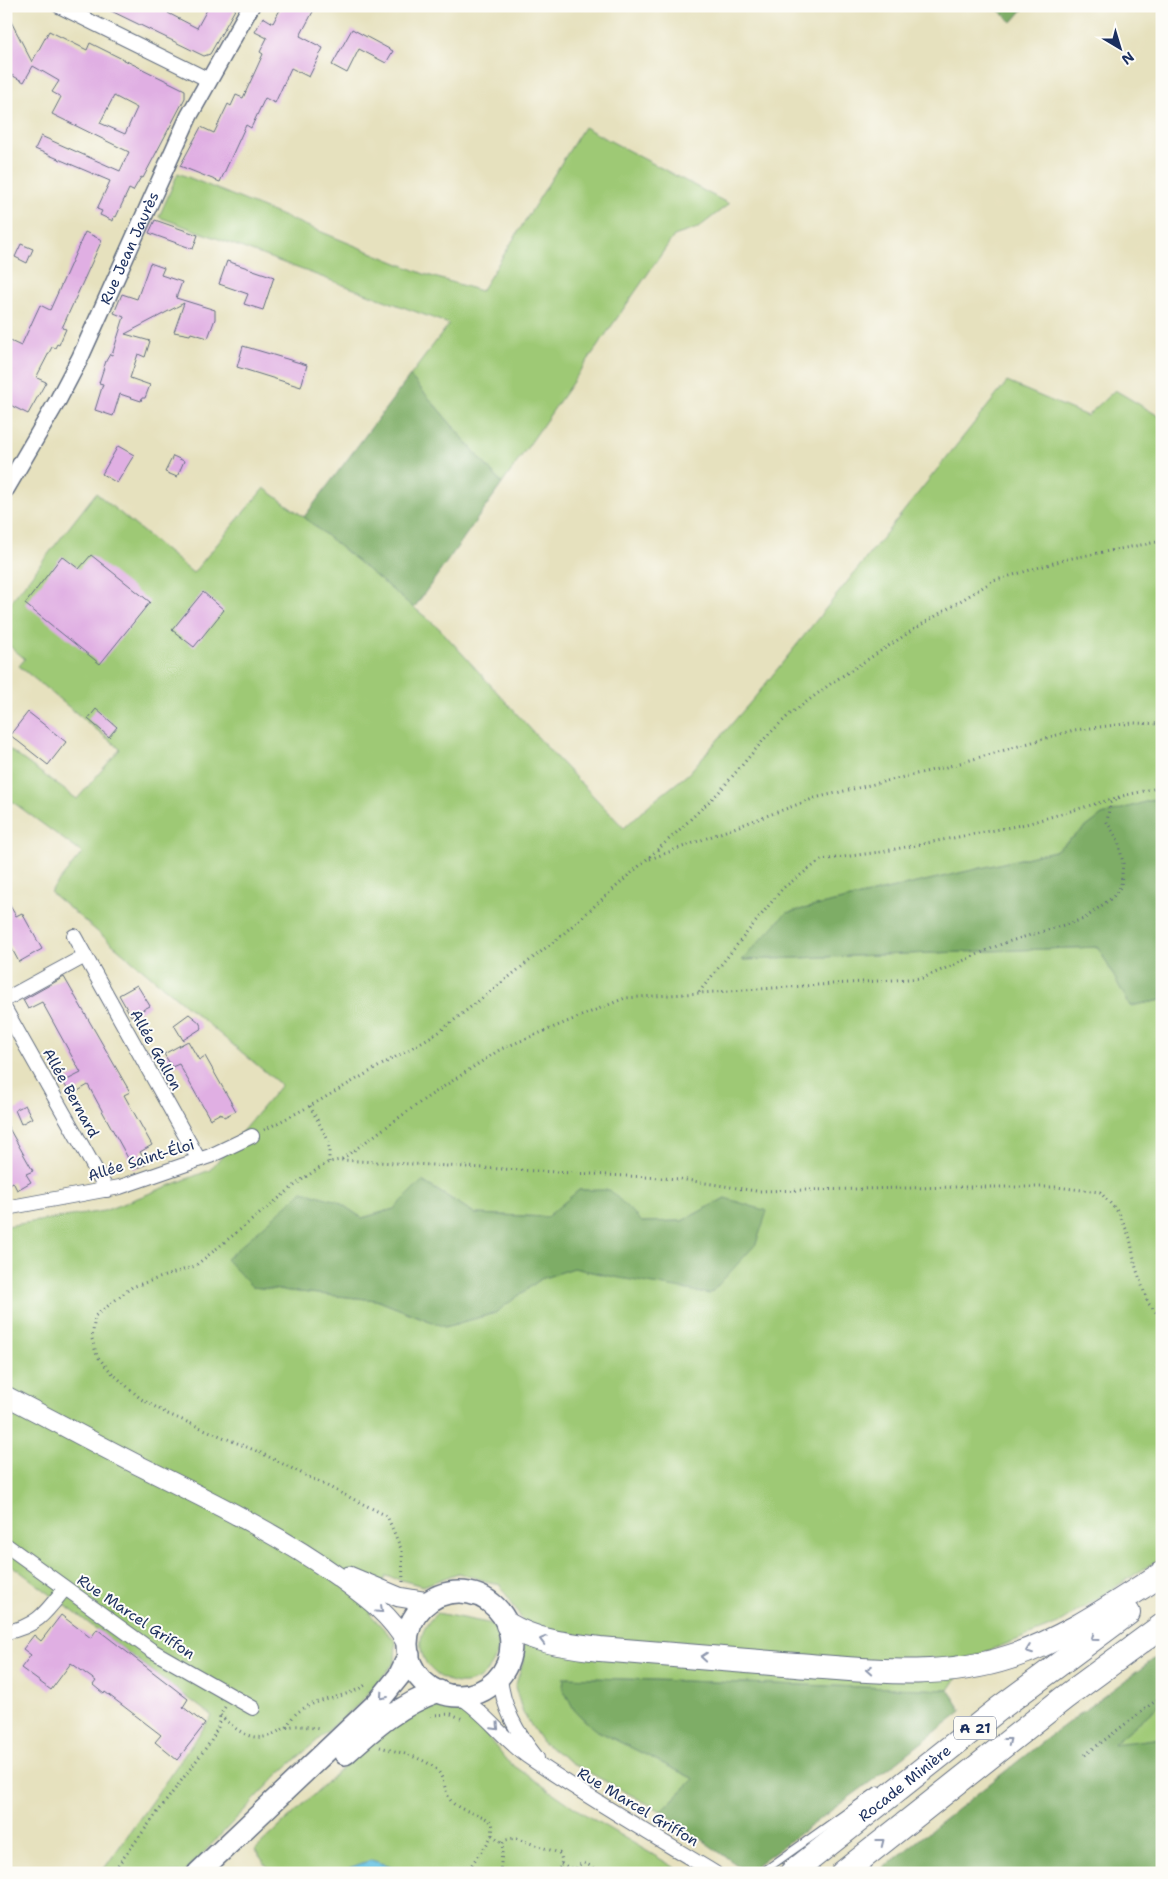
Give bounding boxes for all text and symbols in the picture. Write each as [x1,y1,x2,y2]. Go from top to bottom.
north arrow [1096,22,1146,72]
text: N [1118,48,1138,69]
street label: Rue Jean Jaurès [95,189,164,308]
street label: Allée Gallon [126,1006,186,1094]
street label: Allée Bernard [38,1045,104,1142]
street label: Allée Saint-Éloi [85,1133,197,1186]
street label: Rue Marcel Griffon [73,1570,199,1664]
one-way arrow [375,1604,384,1613]
one-way arrow [1090,1632,1100,1641]
one-way arrow [539,1635,547,1646]
one-way arrow [1025,1644,1034,1655]
one-way arrow [700,1652,708,1663]
one-way arrow [865,1665,873,1676]
one-way arrow [380,1691,389,1700]
road number: A 21 [954,1716,996,1740]
one-way arrow [490,1721,499,1730]
one-way arrow [1002,1739,1011,1747]
street label: Rocade Minière [854,1741,955,1826]
street label: Rue Marcel Griffon [574,1763,702,1851]
one-way arrow [875,1840,884,1848]

